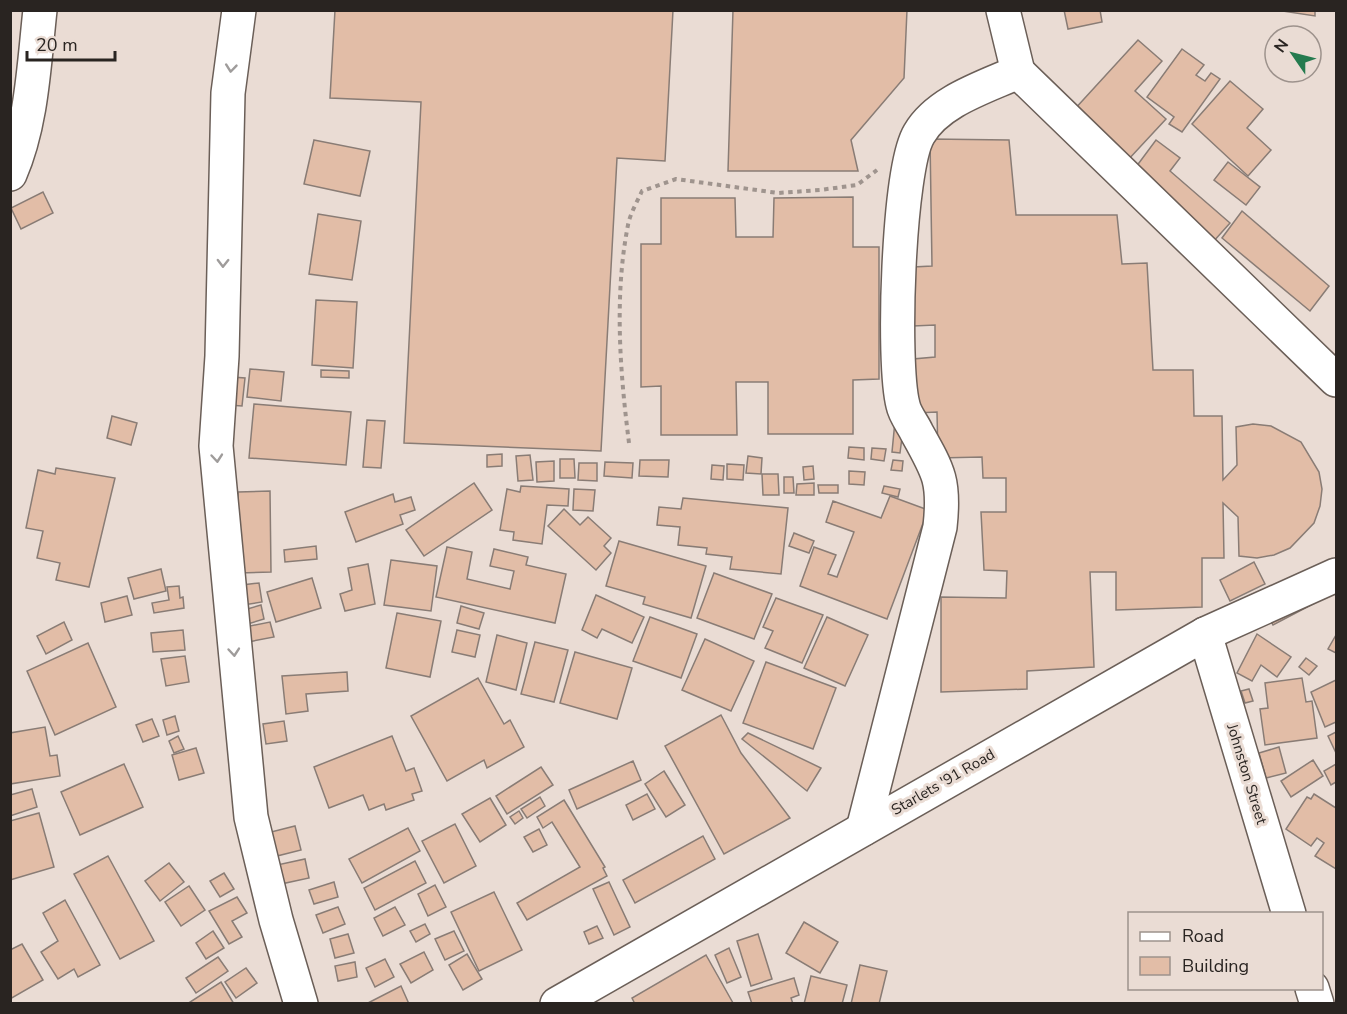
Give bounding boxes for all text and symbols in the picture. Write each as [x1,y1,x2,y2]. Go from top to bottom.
scale bar [27,24,116,62]
north arrow [1263,24,1323,84]
text: 20 m [36,33,78,57]
text: N [1269,35,1294,57]
one-way arrow [225,64,238,73]
one-way arrow [216,259,229,268]
one-way arrow [210,453,223,462]
one-way arrow [227,648,240,657]
street label: Johnston Street [1222,720,1272,827]
street label: Starlets '91 Road [888,744,998,820]
legend [1128,912,1323,990]
text: Road [1182,924,1224,948]
text: Building [1182,954,1249,978]

